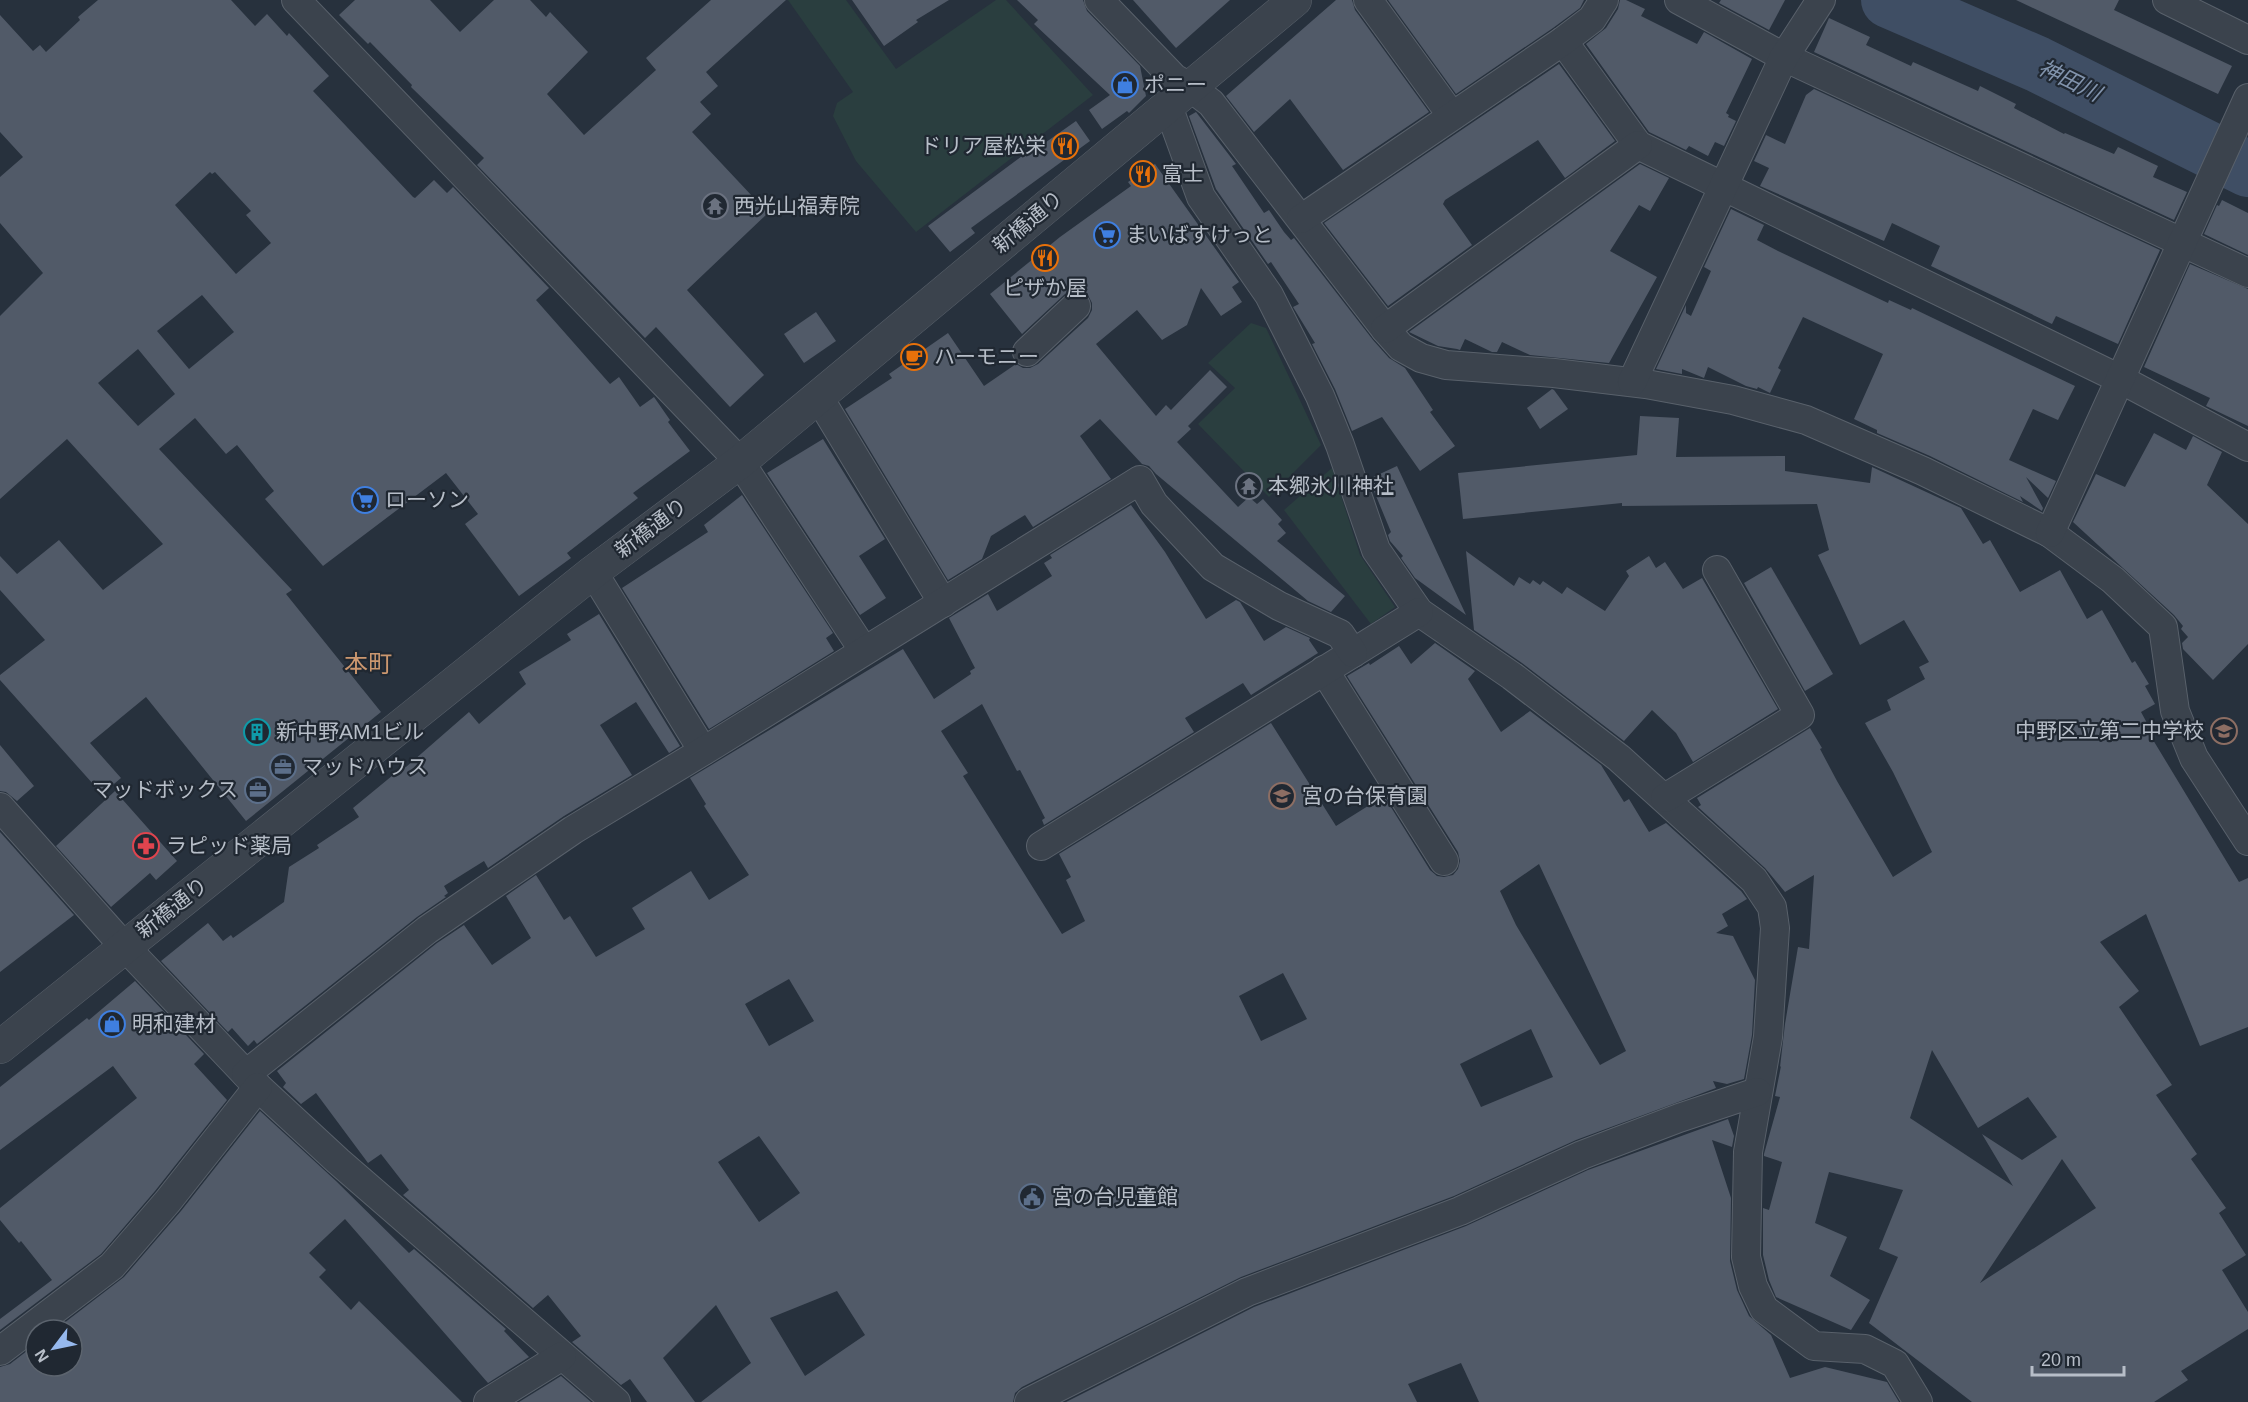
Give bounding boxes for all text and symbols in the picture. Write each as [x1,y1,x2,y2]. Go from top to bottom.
water label: 神田川 [2035,55,2107,107]
shop icon: ポニー [1110,70,1140,100]
place label: ポニー [1144,73,1207,96]
restaurant icon: ドリア屋松栄 [1050,131,1080,161]
place label: ドリア屋松栄 [920,134,1046,157]
restaurant icon: 富士 [1128,159,1158,189]
place label: 富士 [1162,162,1204,185]
street label: 新橋通り [988,186,1067,257]
temple icon: 西光山福寿院 [700,191,730,221]
place label: 西光山福寿院 [734,194,860,217]
supermarket icon: まいばすけっと [1092,220,1122,250]
place label: まいばすけっと [1126,223,1273,246]
restaurant icon: ピザか屋 [1030,243,1060,273]
place label: ピザか屋 [1003,276,1087,299]
cafe icon: ハーモニー [899,342,929,372]
place label: ハーモニー [934,345,1039,368]
temple icon: 本郷氷川神社 [1234,471,1264,501]
place label: 本郷氷川神社 [1268,474,1394,497]
supermarket icon: ローソン [350,485,380,515]
place label: ローソン [385,488,469,511]
street label: 新橋通り [610,493,691,562]
district label: 本町 [344,650,392,677]
school or university icon: 中野区立第二中学校 [2209,716,2239,746]
building icon: 新中野AM1ビル [242,717,272,747]
place label: 中野区立第二中学校 [2015,719,2204,742]
place label: 新中野AM1ビル [276,720,424,743]
office icon: マッドハウス [268,752,298,782]
place label: マッドハウス [302,755,428,778]
office icon: マッドボックス [243,775,273,805]
place label: マッドボックス [92,778,238,801]
school or university icon: 宮の台保育園 [1267,781,1297,811]
place label: 宮の台保育園 [1302,784,1428,807]
pharmacy icon: ラピッド薬局 [131,831,161,861]
place label: ラピッド薬局 [166,834,292,857]
street label: 新橋通り [132,873,212,943]
shop icon: 明和建材 [97,1009,127,1039]
place label: 明和建材 [132,1012,216,1035]
public building icon: 宮の台児童館 [1017,1182,1047,1212]
place label: 宮の台児童館 [1052,1185,1178,1208]
north arrow [24,1318,84,1378]
scale bar [2032,1339,2124,1377]
text: N [31,1346,52,1365]
text: 20 m [2041,1350,2081,1370]

